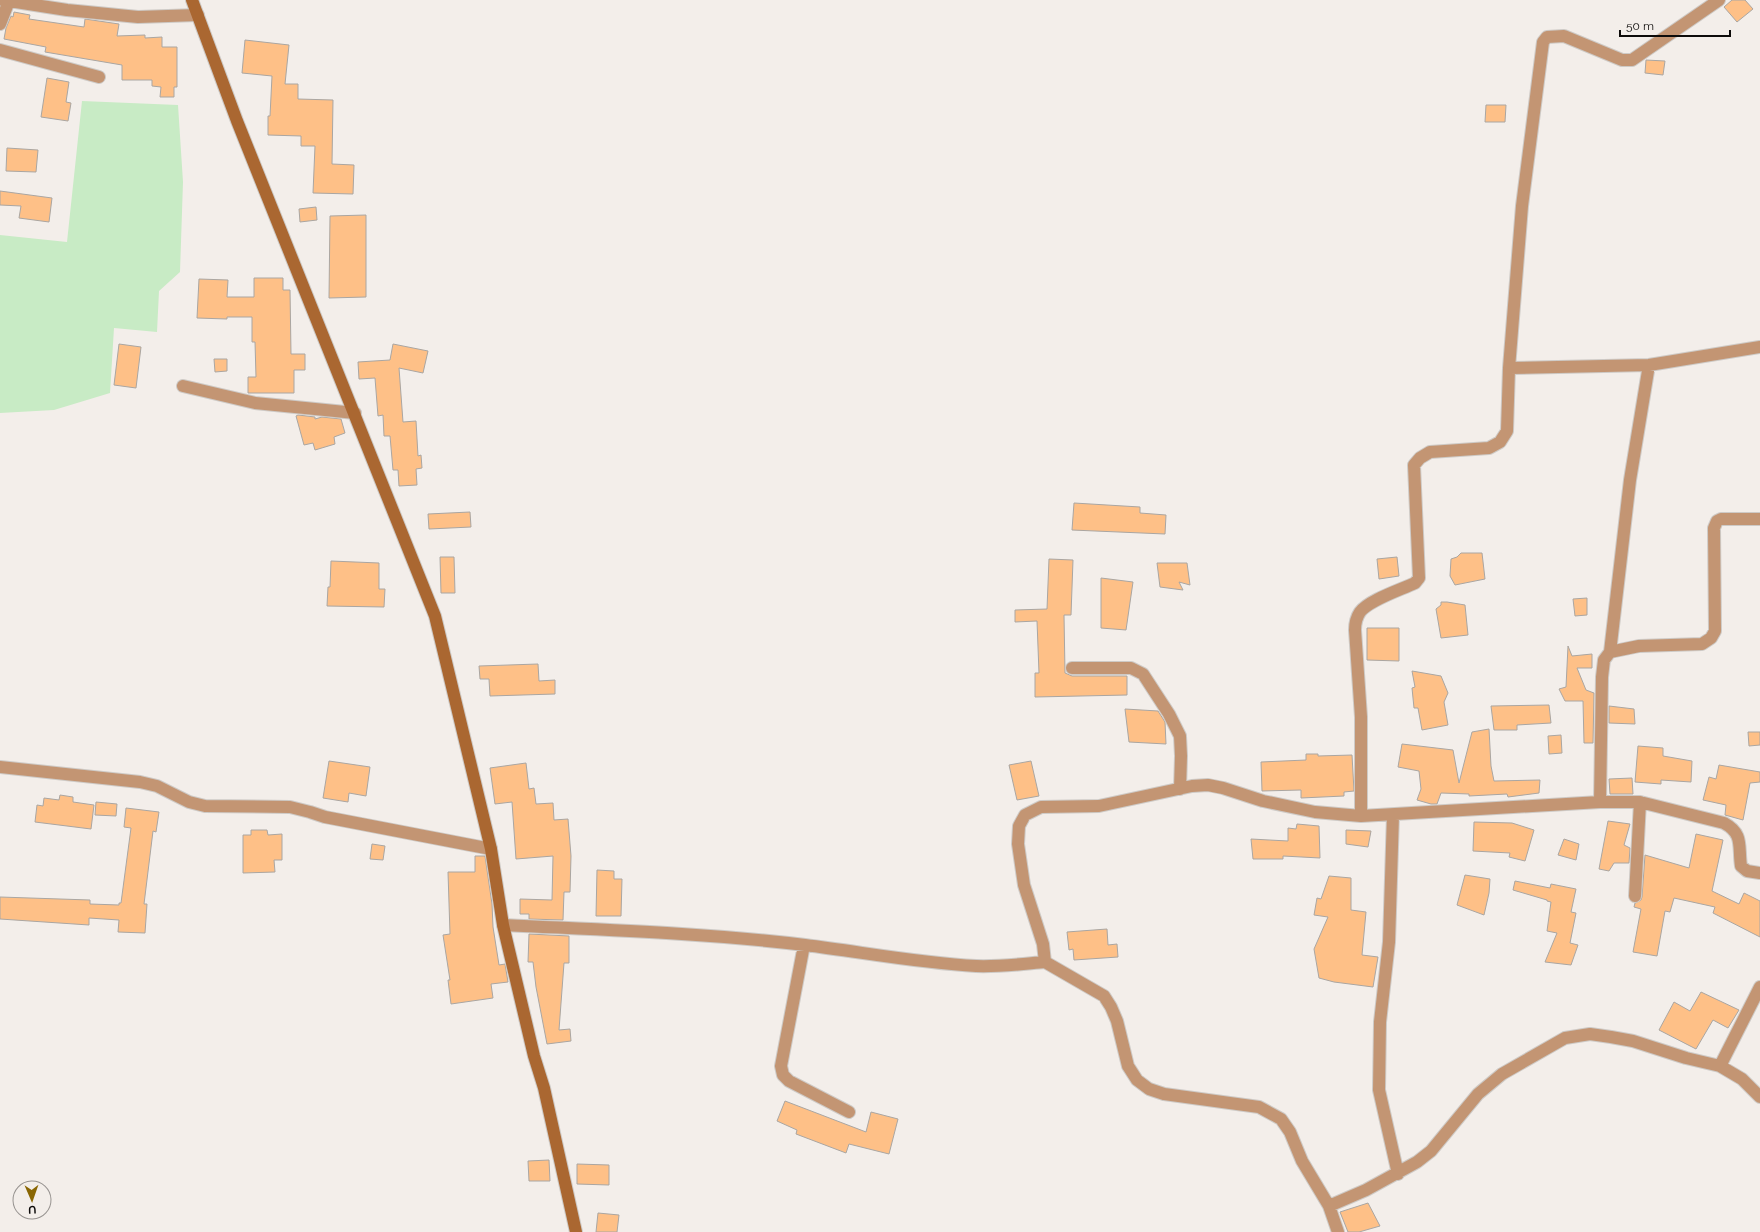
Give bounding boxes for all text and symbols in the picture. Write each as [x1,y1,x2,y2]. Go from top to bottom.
scale bar [1620,12,1730,38]
text: 50 m [1626,19,1654,33]
north arrow [12,1180,52,1220]
text: U [28,1203,37,1216]

